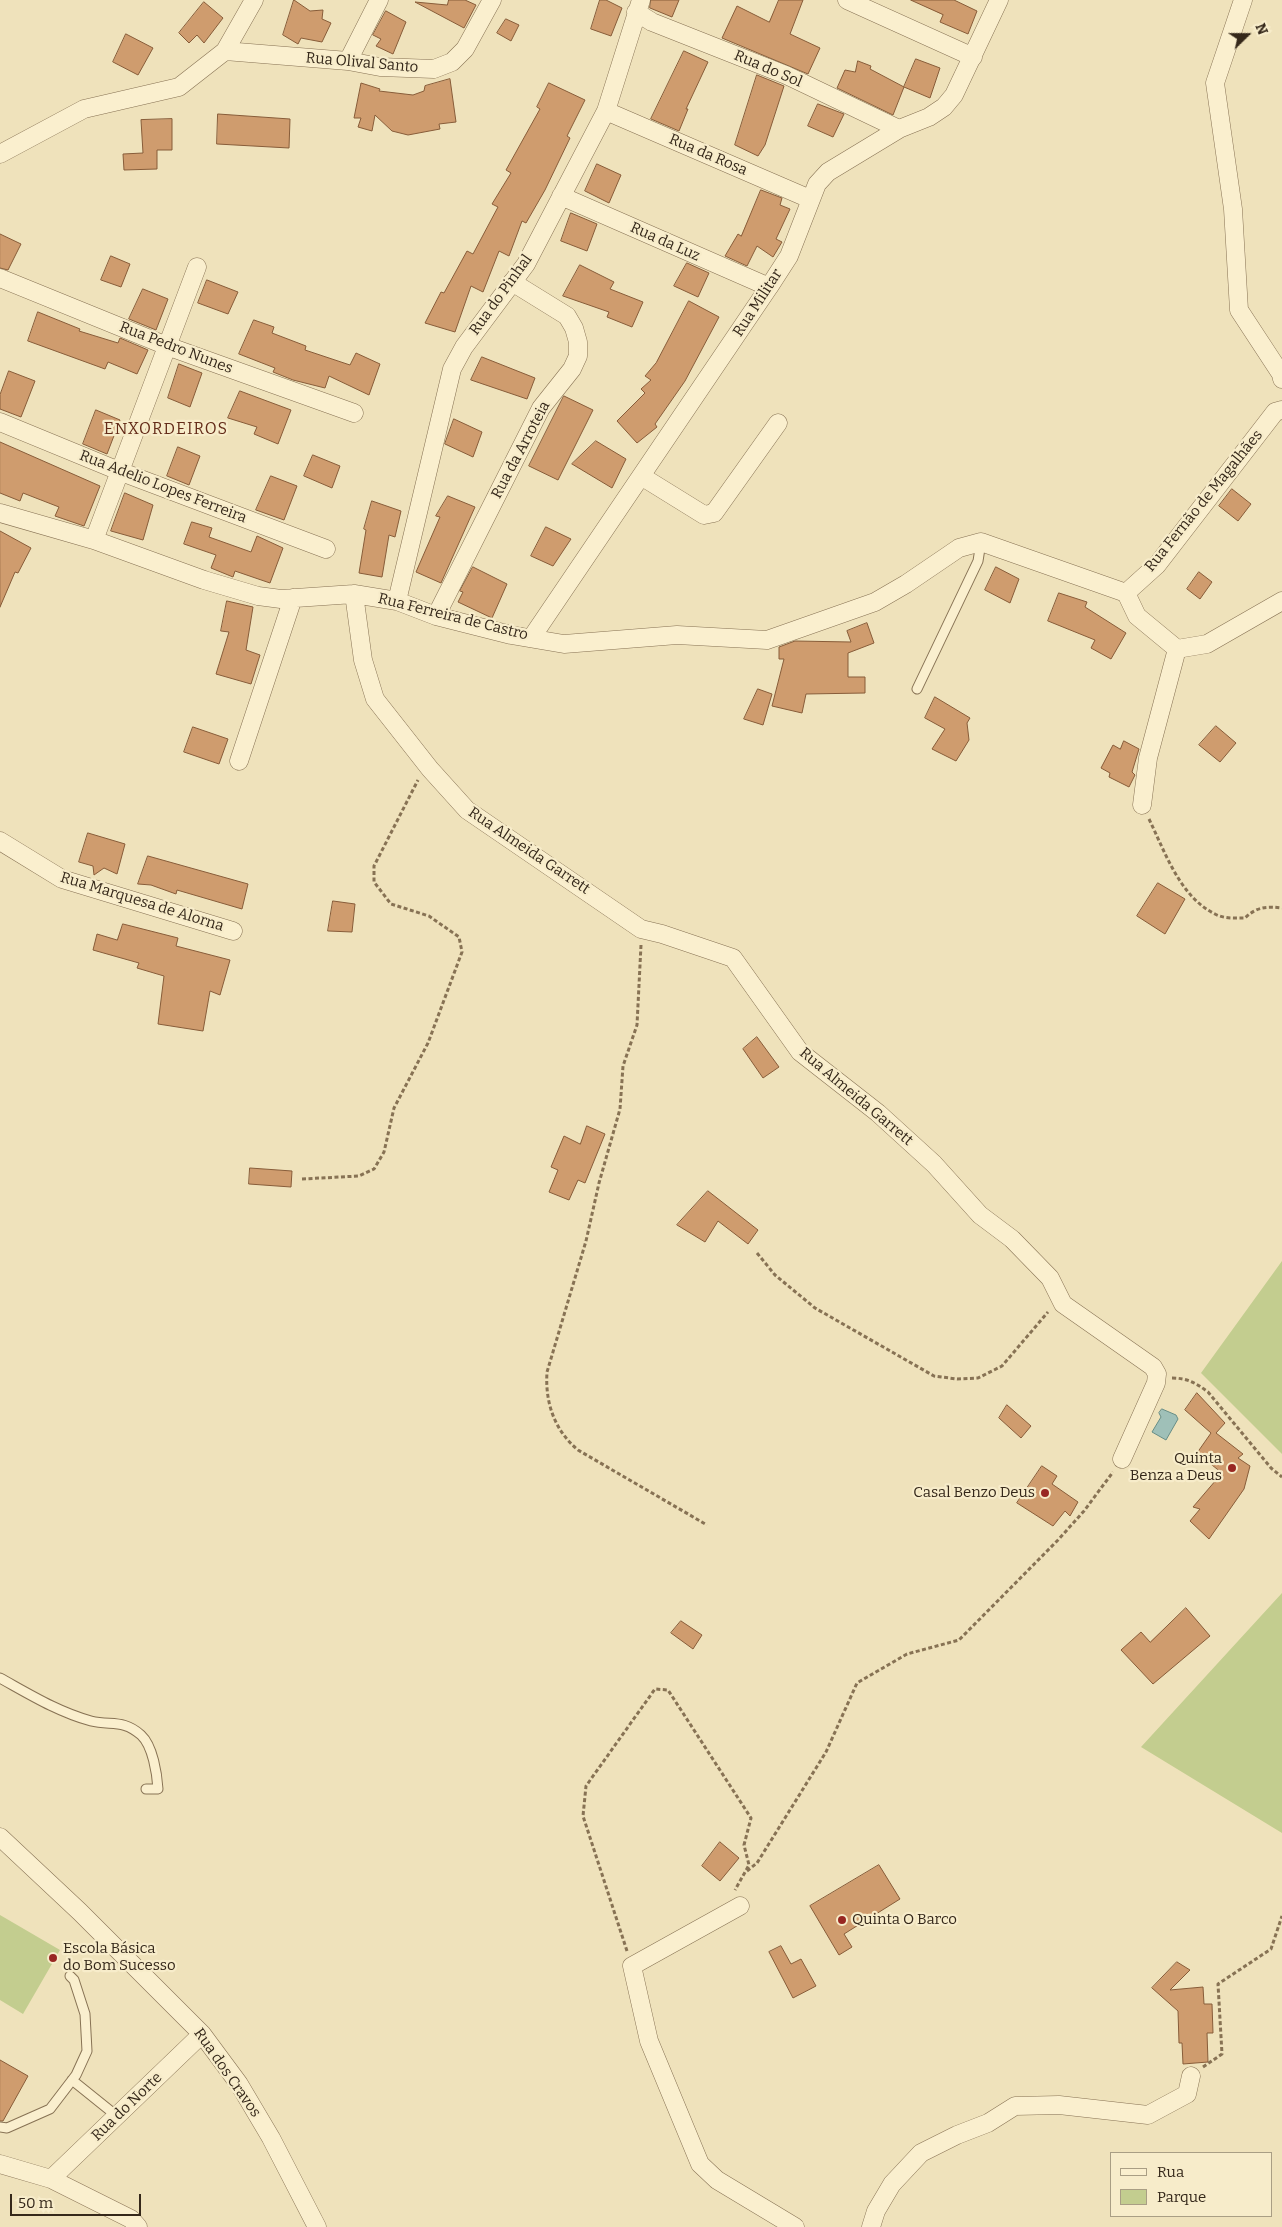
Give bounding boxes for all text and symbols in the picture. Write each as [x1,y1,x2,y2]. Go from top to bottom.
north arrow [1222,10,1272,60]
text: N [1251,21,1271,37]
street label: Rua do Sol [731,47,805,91]
street label: Rua Olival Santo [305,49,419,77]
street label: Rua da Rosa [666,130,750,180]
street label: Rua da Luz [627,219,703,265]
street label: Rua do Pinhal [466,251,536,339]
street label: Rua Militar [730,266,786,340]
street label: Rua Pedro Nunes [117,318,235,378]
street label: Rua da Arroteia [488,398,554,502]
district label: ENXORDEIROS [102,420,230,440]
street label: Rua Fernão de Magalhães [1141,427,1267,575]
street label: Rua Adelio Lopes Ferreira [77,447,249,527]
street label: Rua Ferreira de Castro [376,590,530,644]
street label: Rua Almeida Garrett [465,804,593,898]
street label: Rua Marquesa de Alorna [58,869,226,935]
street label: Rua Almeida Garrett [796,1044,916,1150]
place label: Quinta Benza a Deus [1130,1450,1222,1485]
marker: Quinta Benza a Deus [1226,1462,1238,1474]
place label: Casal Benzo Deus [913,1484,1035,1502]
marker: Casal Benzo Deus [1039,1487,1051,1499]
place label: Quinta O Barco [852,1911,957,1929]
marker: Quinta O Barco [836,1914,848,1926]
place label: Escola Básica do Bom Sucesso [63,1940,176,1975]
marker: Escola Básica do Bom Sucesso [47,1952,59,1964]
street label: Rua dos Cravos [190,2025,264,2121]
street label: Rua do Norte [88,2069,166,2145]
legend [1110,2152,1272,2217]
text: Rua [1157,2163,1184,2181]
scale bar [12,2184,144,2216]
text: Parque [1157,2188,1206,2206]
text: 50 m [18,2194,53,2212]

